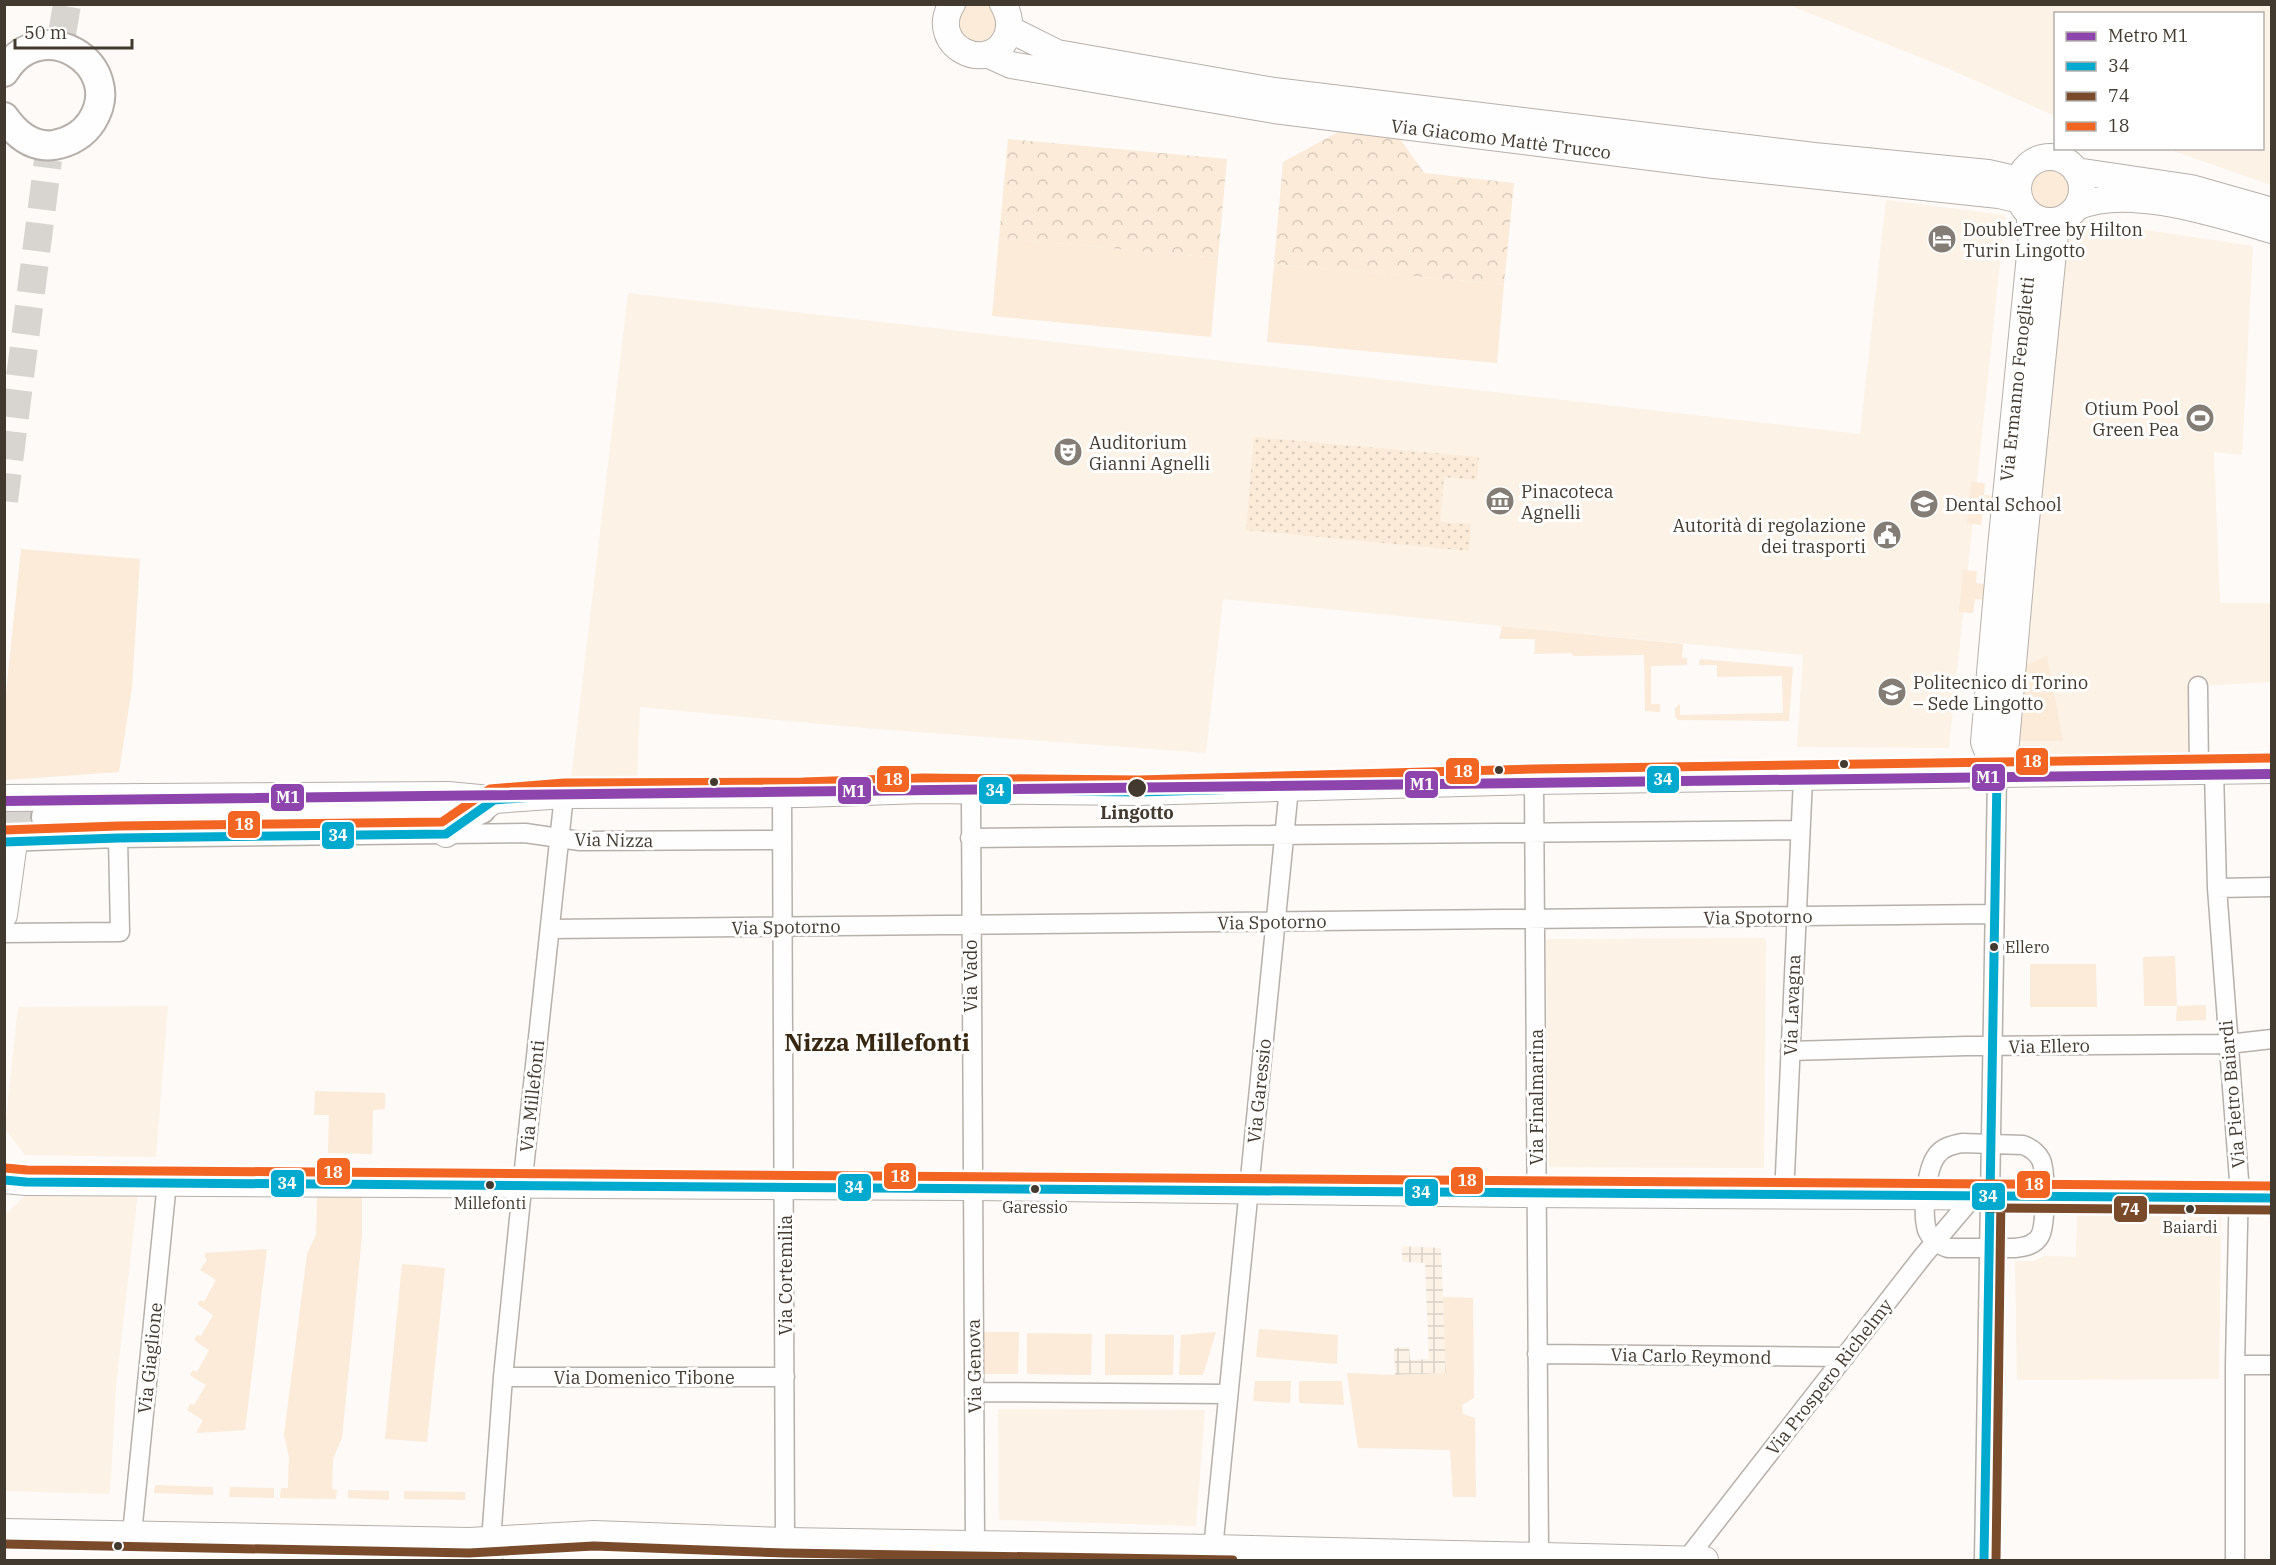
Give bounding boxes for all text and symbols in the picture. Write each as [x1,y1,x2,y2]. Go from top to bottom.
scale bar [15,12,132,50]
legend [2054,12,2264,150]
text: 50 m [24,21,67,44]
text: Metro M1 [2108,24,2189,47]
text: 34 [2108,54,2130,77]
text: 74 [2108,84,2130,107]
street label: Via Giacomo Mattè Trucco [1390,114,1612,164]
text: 18 [2108,114,2130,137]
place label: DoubleTree by Hilton Turin Lingotto [1963,218,2143,262]
hotel icon: DoubleTree by Hilton Turin Lingotto [1926,223,1958,255]
street label: Via Ermanno Fenoglietti [1995,275,2039,482]
place label: Otium Pool Green Pea [2085,397,2179,441]
sports icon: Otium Pool Green Pea [2184,402,2216,434]
place label: Auditorium Gianni Agnelli [1089,431,1210,475]
theatre icon: Auditorium Gianni Agnelli [1052,436,1084,468]
place label: Pinacoteca Agnelli [1521,480,1614,524]
museum icon: Pinacoteca Agnelli [1484,485,1516,517]
school or university icon: Dental School [1908,488,1940,520]
place label: Dental School [1945,493,2062,516]
place label: Autorità di regolazione dei trasporti [1673,514,1866,558]
public building icon: Autorità di regolazione dei trasporti [1871,519,1903,551]
place label: Politecnico di Torino – Sede Lingotto [1913,671,2088,715]
school or university icon: Politecnico di Torino – Sede Lingotto [1876,676,1908,708]
line badge: 18 [2015,747,2049,776]
text: 18 [2022,751,2042,771]
line badge: 18 [1445,757,1480,785]
unlabelled marker [1838,758,1850,770]
text: 18 [1453,761,1473,781]
line badge: M1 [1971,763,2006,792]
unlabelled marker [1493,764,1505,776]
line badge: 18 [876,765,910,793]
line badge: 34 [1646,765,1680,794]
text: M1 [1976,767,2000,787]
text: 18 [883,769,903,789]
text: 34 [1653,769,1673,789]
line badge: M1 [1404,770,1439,799]
text: M1 [1410,774,1434,794]
unlabelled marker [708,776,720,788]
line badge: M1 [837,776,872,805]
line badge: 34 [978,776,1012,805]
marker: Lingotto [1126,777,1148,799]
text: 34 [985,780,1005,800]
text: M1 [842,781,866,801]
line badge: M1 [270,783,305,812]
text: M1 [276,787,300,807]
place label: Lingotto [1100,801,1174,824]
line badge: 18 [227,810,261,839]
text: 18 [234,814,254,834]
line badge: 34 [321,821,355,850]
text: 34 [328,825,348,845]
street label: Via Nizza [574,828,654,852]
street label: Via Spotorno [1703,905,1813,929]
street label: Via Spotorno [1217,910,1327,934]
street label: Via Spotorno [731,915,841,939]
place label: Ellero [2005,937,2050,957]
street label: Via Vado [959,940,982,1012]
marker: Ellero [1988,941,2000,953]
street label: Via Lavagna [1779,954,1805,1056]
street label: Via Pietro Baiardi [2214,1019,2250,1169]
district label: Nizza Millefonti [784,1026,970,1058]
street label: Via Finalmarina [1525,1029,1548,1165]
street label: Via Ellero [2008,1034,2090,1058]
street label: Via Millefonti [515,1038,549,1153]
street label: Via Garessio [1242,1038,1276,1144]
line badge: 18 [316,1157,351,1186]
text: 18 [323,1162,343,1182]
line badge: 18 [883,1162,917,1190]
text: 18 [890,1166,910,1186]
line badge: 18 [1450,1166,1484,1195]
line badge: 34 [270,1169,305,1198]
text: 18 [1457,1170,1477,1190]
line badge: 18 [2016,1170,2051,1199]
text: 34 [277,1173,297,1193]
line badge: 34 [837,1173,872,1202]
text: 18 [2024,1174,2044,1194]
text: 34 [844,1177,864,1197]
line badge: 34 [1404,1178,1439,1207]
marker: Millefonti [484,1179,496,1191]
text: 34 [1411,1182,1431,1202]
line badge: 34 [1971,1182,2006,1211]
marker: Garessio [1029,1183,1041,1195]
text: 34 [1978,1186,1998,1206]
place label: Millefonti [454,1193,526,1213]
line badge: 74 [2113,1195,2148,1223]
place label: Garessio [1002,1197,1068,1217]
text: 74 [2120,1199,2140,1219]
marker: Baiardi [2184,1203,2196,1215]
street label: Via Cortemilia [774,1214,797,1335]
place label: Baiardi [2162,1217,2218,1237]
street label: Via Prospero Richelmy [1761,1294,1897,1460]
street label: Via Giaglione [133,1301,167,1415]
street label: Via Genova [962,1318,986,1413]
street label: Via Carlo Reymond [1610,1343,1772,1369]
street label: Via Domenico Tibone [553,1366,735,1389]
unlabelled marker [112,1540,124,1552]

